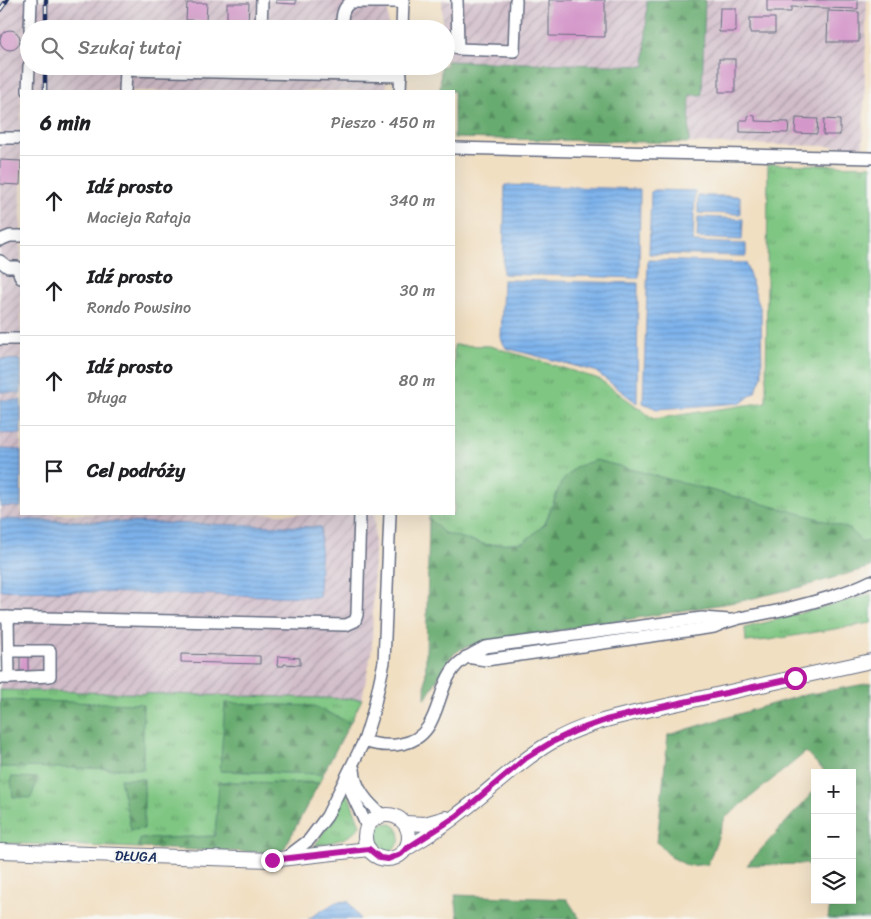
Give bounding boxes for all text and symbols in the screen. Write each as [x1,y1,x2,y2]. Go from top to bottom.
search box [20,20,455,75]
text: Szukaj tutaj [78,31,181,64]
icon: search [38,34,66,62]
text: 6 min [40,104,91,142]
text: Pieszo · 450 m [331,108,435,137]
text: Idź prosto [87,170,173,203]
text: 340 m [390,186,435,215]
icon: ahead [40,187,68,215]
text: Macieja Rataja [87,203,191,232]
text: Idź prosto [87,260,173,293]
text: 30 m [400,276,435,305]
icon: ahead [40,277,68,305]
text: Rondo Powsino [87,293,191,322]
text: Idź prosto [87,350,173,383]
text: 80 m [399,366,435,395]
icon: ahead [40,367,68,395]
text: Długa [87,383,127,412]
text: Cel podróży [87,454,185,487]
icon: arrive [40,457,68,485]
route start [784,667,807,690]
map controls [811,769,856,904]
button: + [811,769,856,814]
button: − [811,814,856,859]
street label: DŁUGA [115,843,157,870]
route end [261,849,284,872]
button: layers [811,859,856,904]

